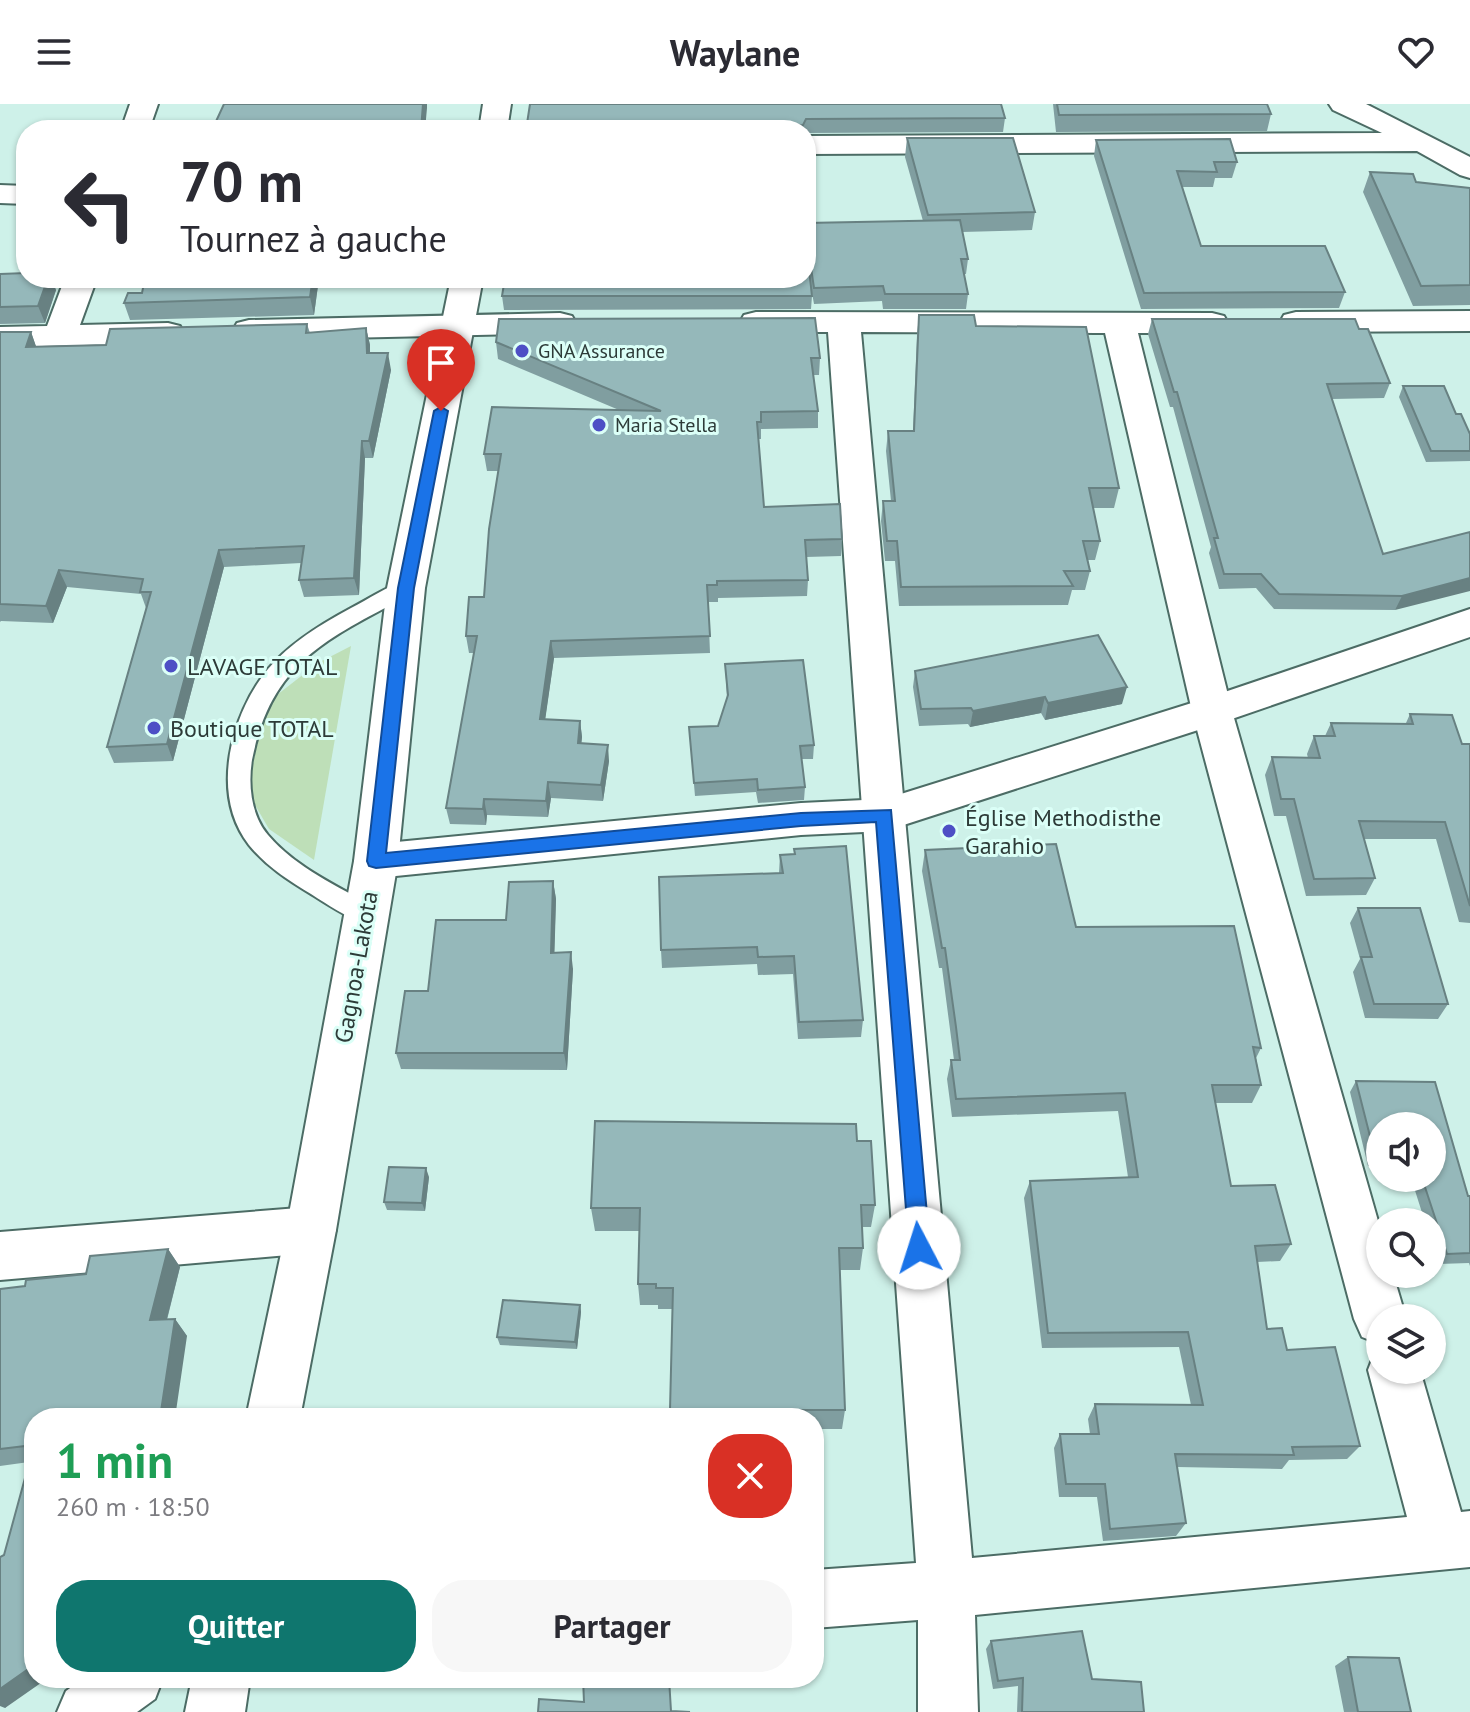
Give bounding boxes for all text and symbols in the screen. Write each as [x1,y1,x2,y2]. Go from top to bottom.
text: Waylane [670,29,800,76]
icon: menu [32,30,76,74]
icon: heart [1394,30,1438,74]
text: 70 m [180,145,303,217]
icon: left [48,152,152,256]
text: Tournez à gauche [180,215,447,262]
pin [407,329,475,411]
place label: GNA Assurance [538,338,665,364]
icon: arrive [419,341,463,385]
marker: GNA Assurance [513,342,531,360]
place label: Maria Stella [615,412,717,438]
marker: Maria Stella [590,416,608,434]
place label: LAVAGE TOTAL [187,651,337,682]
marker: LAVAGE TOTAL [162,657,180,675]
place label: Boutique TOTAL [170,713,334,744]
marker: Boutique TOTAL [145,719,163,737]
place label: Église Methodisthe Garahio [965,802,1161,861]
marker: Église Methodisthe Garahio [940,822,958,840]
street label: Gagnoa-Lakota [327,888,385,1046]
map controls [1366,1112,1446,1384]
button: sound [1366,1112,1446,1192]
position arrow [877,1206,961,1290]
button: search [1366,1208,1446,1288]
button: layers [1366,1304,1446,1384]
text: 1 min [56,1429,173,1491]
button: close [708,1434,792,1518]
text: 260 m · 18:50 [56,1490,210,1523]
button: Quitter [56,1580,416,1672]
button: Partager [432,1580,792,1672]

